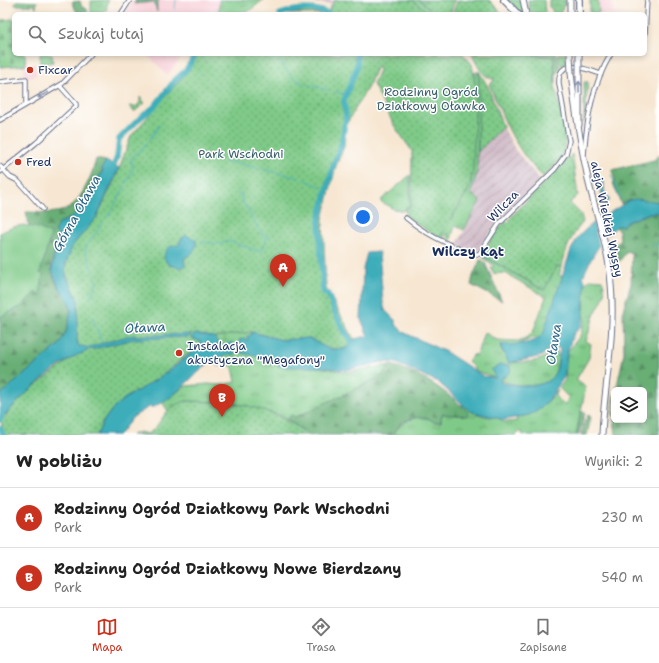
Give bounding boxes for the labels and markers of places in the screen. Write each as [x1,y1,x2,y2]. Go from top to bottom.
place label: Fixcar [38,62,73,78]
marker: Fixcar [25,65,35,75]
place label: Fred [26,154,52,170]
marker: Fred [13,157,23,167]
pin: A [270,254,296,287]
place label: Instalacja akustyczna "Megafony" [187,338,325,368]
marker: Instalacja akustyczna "Megafony" [174,348,184,358]
pin: B [209,384,235,417]

